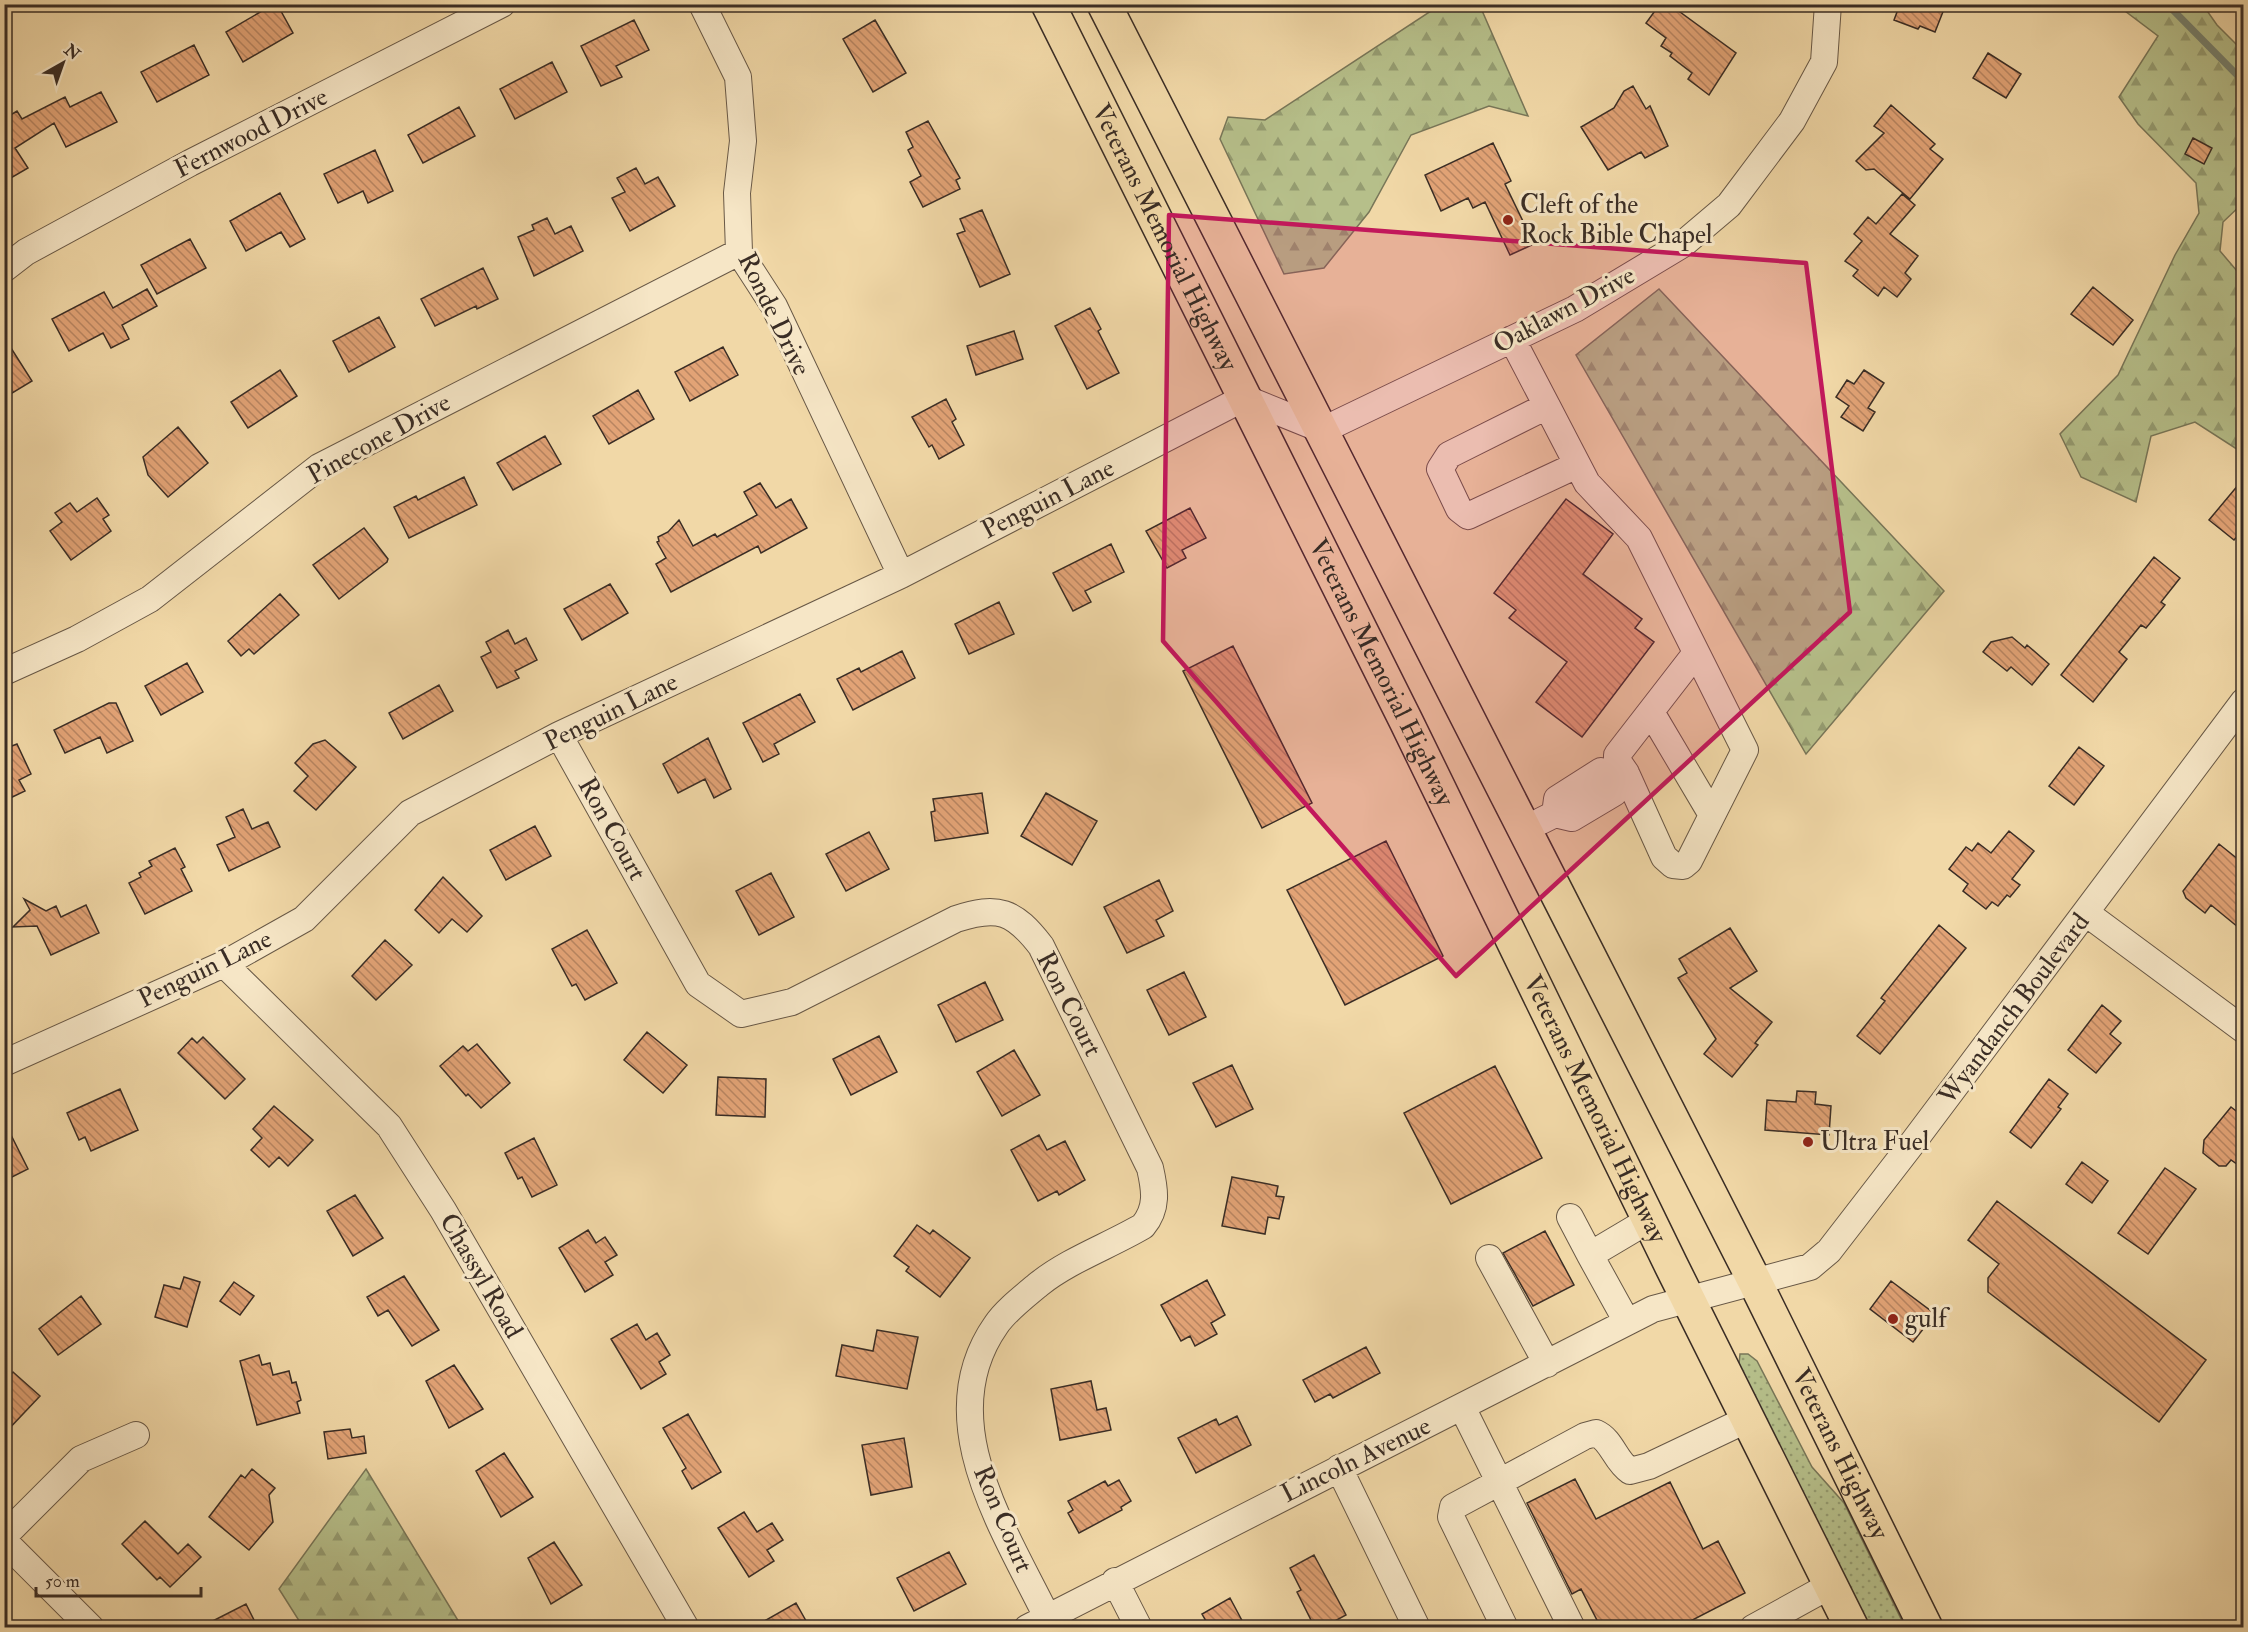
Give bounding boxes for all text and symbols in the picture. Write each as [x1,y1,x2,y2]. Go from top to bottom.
north arrow [33,33,93,93]
text: N [59,39,84,65]
street label: Fernwood Drive [169,81,333,185]
street label: Veterans Memorial Highway [1085,99,1245,377]
place label: Cleft of the Rock Bible Chapel [1520,189,1713,252]
marker: Cleft of the Rock Bible Chapel [1501,213,1515,227]
street label: Ronde Drive [730,247,818,381]
street label: Oaklawn Drive [1488,259,1640,361]
street label: Pinecone Drive [302,387,456,491]
street label: Penguin Lane [976,452,1120,546]
street label: Veterans Memorial Highway [1302,533,1461,812]
street label: Penguin Lane [539,666,683,758]
street label: Ron Court [571,772,653,886]
street label: Wyandanch Boulevard [1931,907,2097,1112]
street label: Penguin Lane [133,923,277,1015]
street label: Ron Court [1029,946,1109,1062]
street label: Veterans Memorial Highway [1516,970,1674,1249]
place label: Ultra Fuel [1820,1126,1930,1158]
marker: Ultra Fuel [1801,1135,1815,1149]
street label: Chassyl Road [432,1208,530,1344]
place label: gulf [1905,1303,1950,1335]
marker: gulf [1886,1312,1900,1326]
street label: Veterans Highway [1784,1363,1896,1545]
street label: Lincoln Avenue [1276,1410,1436,1510]
street label: Ron Court [966,1461,1040,1577]
scale bar [36,1560,201,1598]
text: 50 m [45,1570,80,1593]

